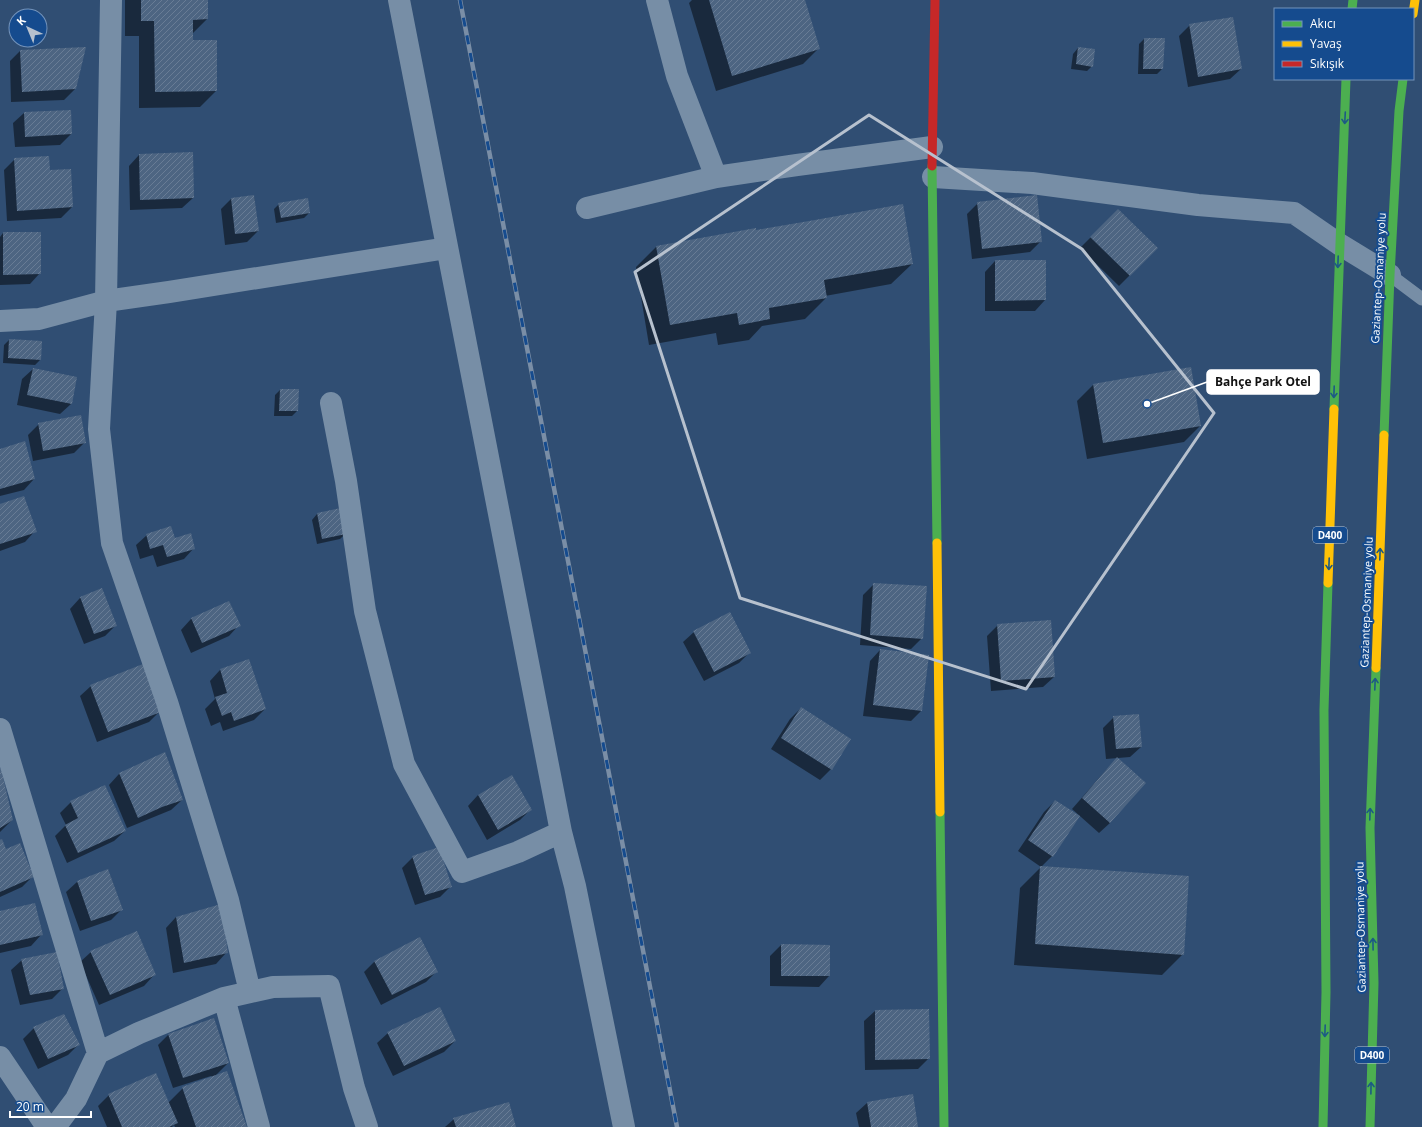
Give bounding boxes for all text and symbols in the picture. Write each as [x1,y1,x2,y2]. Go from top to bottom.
north arrow [8,8,48,48]
legend [1274,8,1414,80]
text: K [13,12,29,28]
text: Akıcı [1310,15,1336,32]
text: Yavaş [1310,35,1342,52]
text: Sıkışık [1310,55,1345,72]
one-way arrow [1341,111,1348,124]
street label: Gaziantep-Osmaniye yolu [1367,212,1389,344]
one-way arrow [1334,255,1342,268]
callout: Bahçe Park Otel [1207,370,1319,394]
text: Bahçe Park Otel [1215,373,1311,390]
one-way arrow [1330,385,1338,398]
road number: D400 [1313,527,1347,543]
street label: Gaziantep-Osmaniye yolu [1356,536,1376,668]
one-way arrow [1376,548,1383,561]
one-way arrow [1325,557,1333,570]
one-way arrow [1371,678,1379,691]
one-way arrow [1367,808,1374,821]
street label: Gaziantep-Osmaniye yolu [1351,861,1369,993]
one-way arrow [1369,938,1377,951]
one-way arrow [1322,1024,1329,1037]
road number: D400 [1355,1047,1389,1063]
one-way arrow [1367,1082,1375,1095]
scale bar [10,1093,91,1119]
text: 20 m [16,1098,44,1115]

